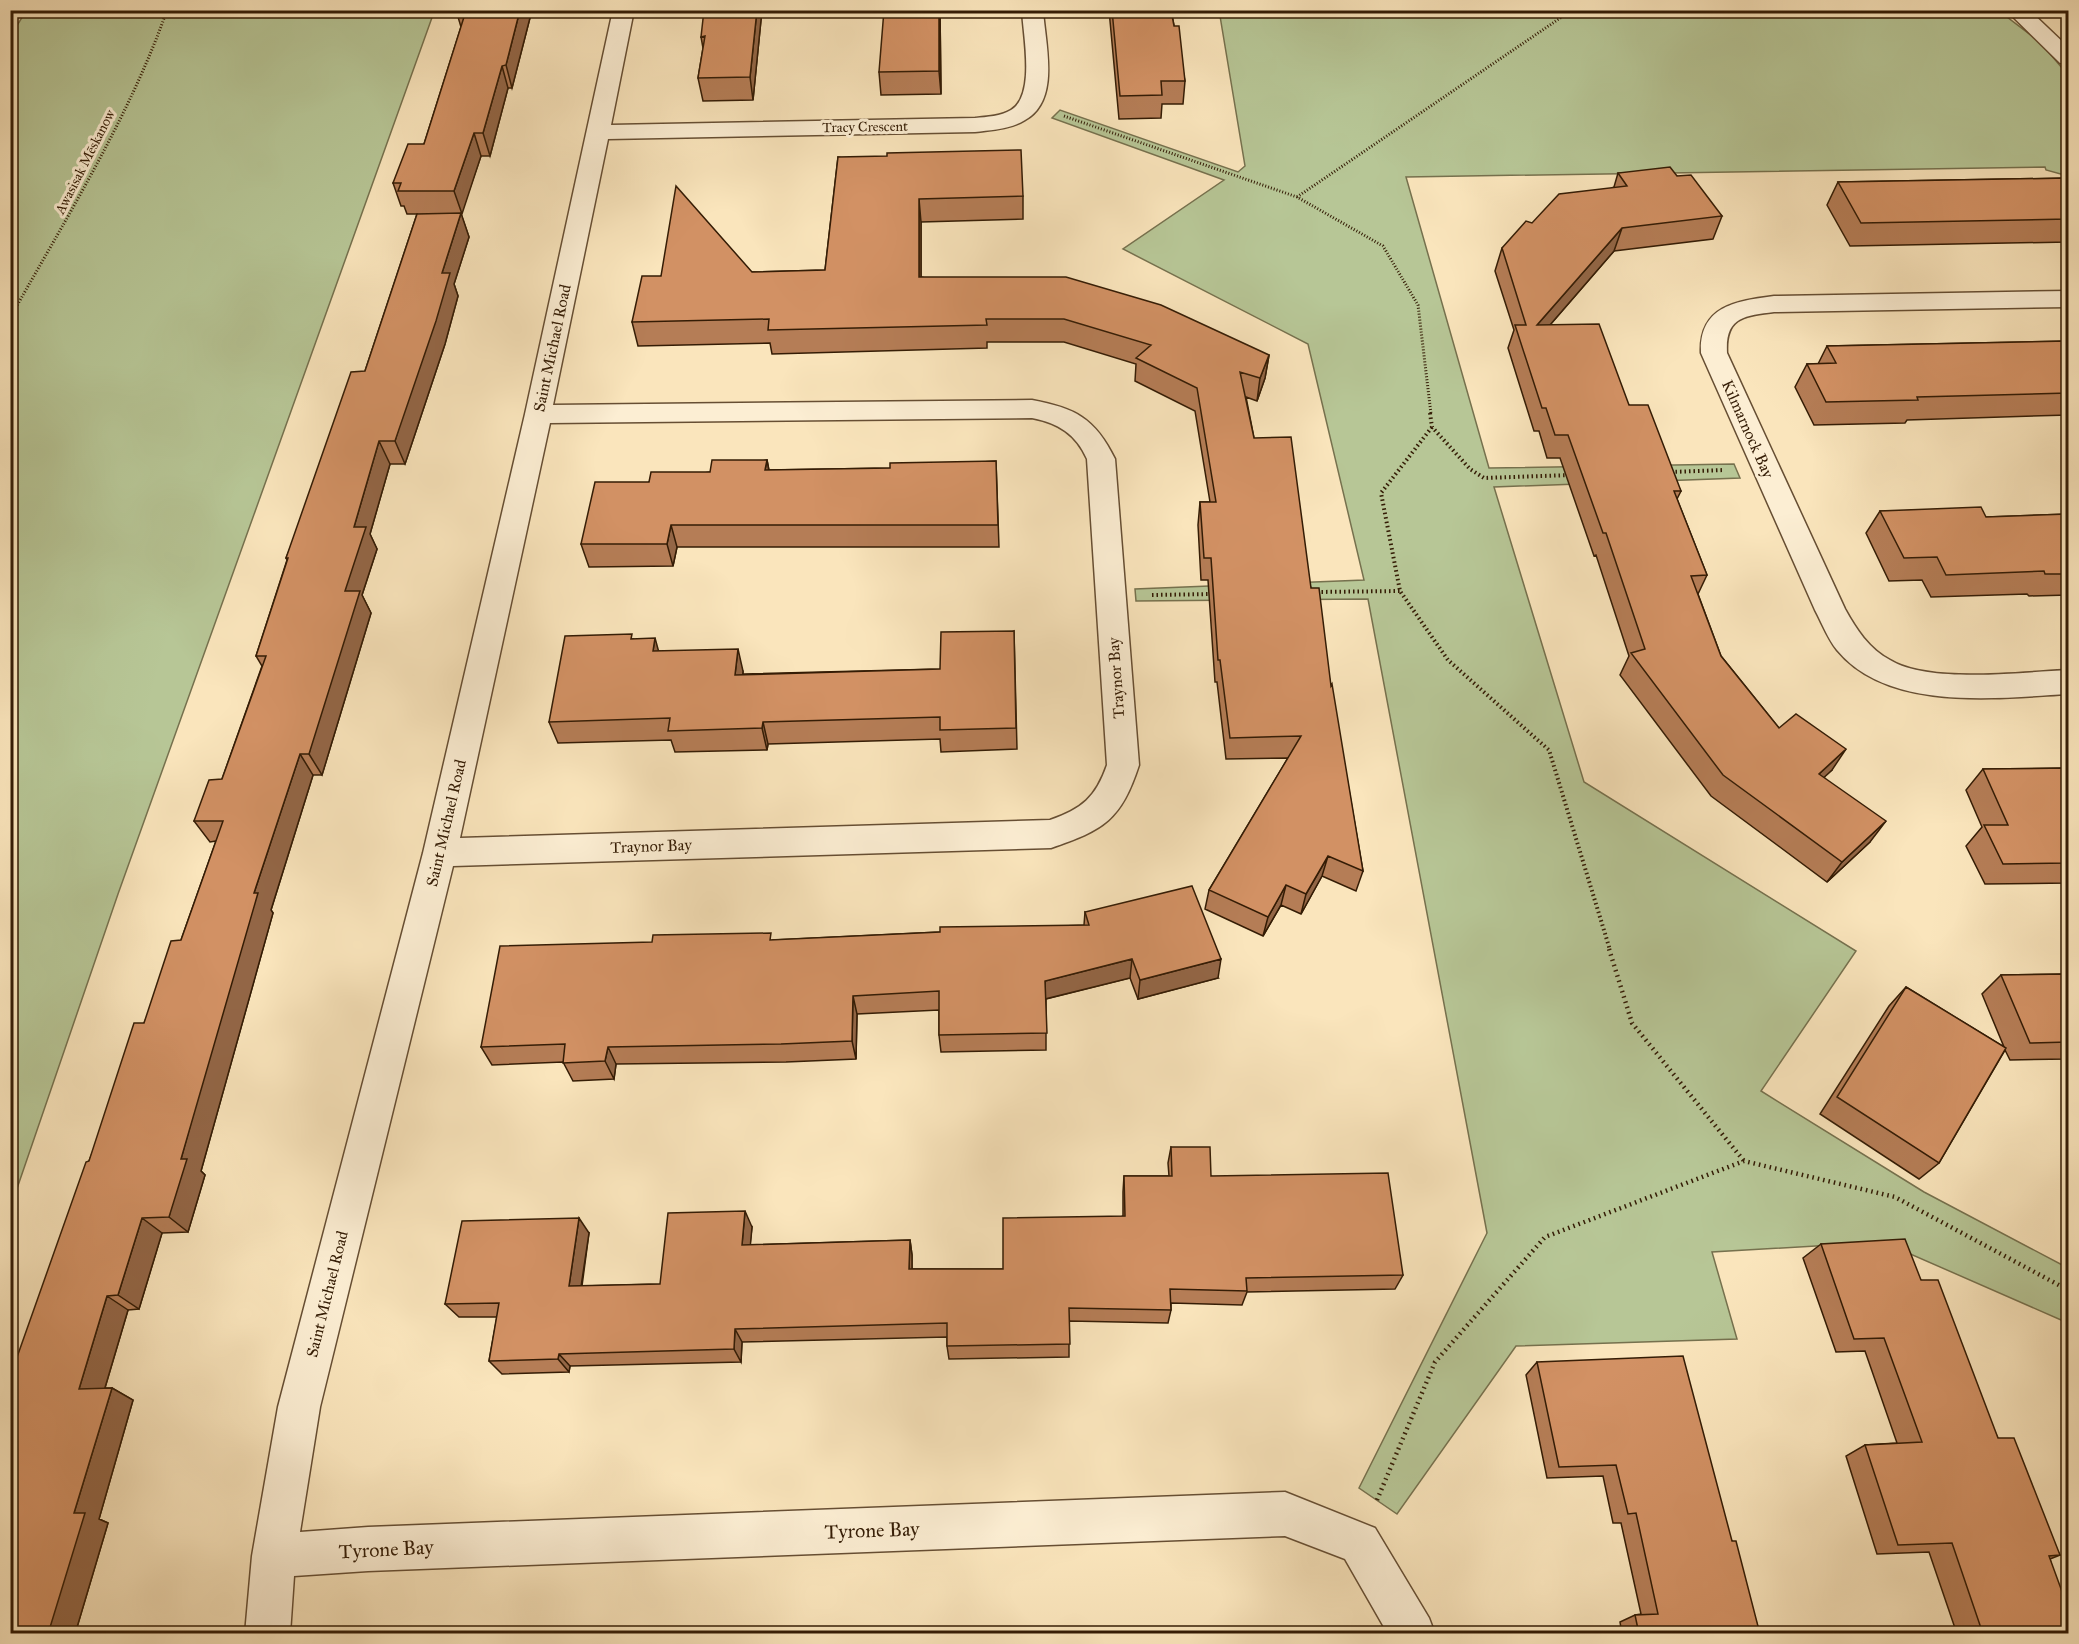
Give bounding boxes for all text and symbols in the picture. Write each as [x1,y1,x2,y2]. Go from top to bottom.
street label: Awasisak Mēskanow [51,106,119,218]
street label: Tracy Crescent [822,118,908,136]
street label: Saint Michael Road [529,283,575,413]
street label: Kilmarnock Bay [1718,377,1778,481]
street label: Traynor Bay [1104,636,1128,719]
street label: Saint Michael Road [422,758,470,888]
street label: Traynor Bay [610,835,693,857]
street label: Saint Michael Road [302,1229,352,1359]
street label: Tyrone Bay [824,1516,920,1544]
street label: Tyrone Bay [338,1534,435,1563]

